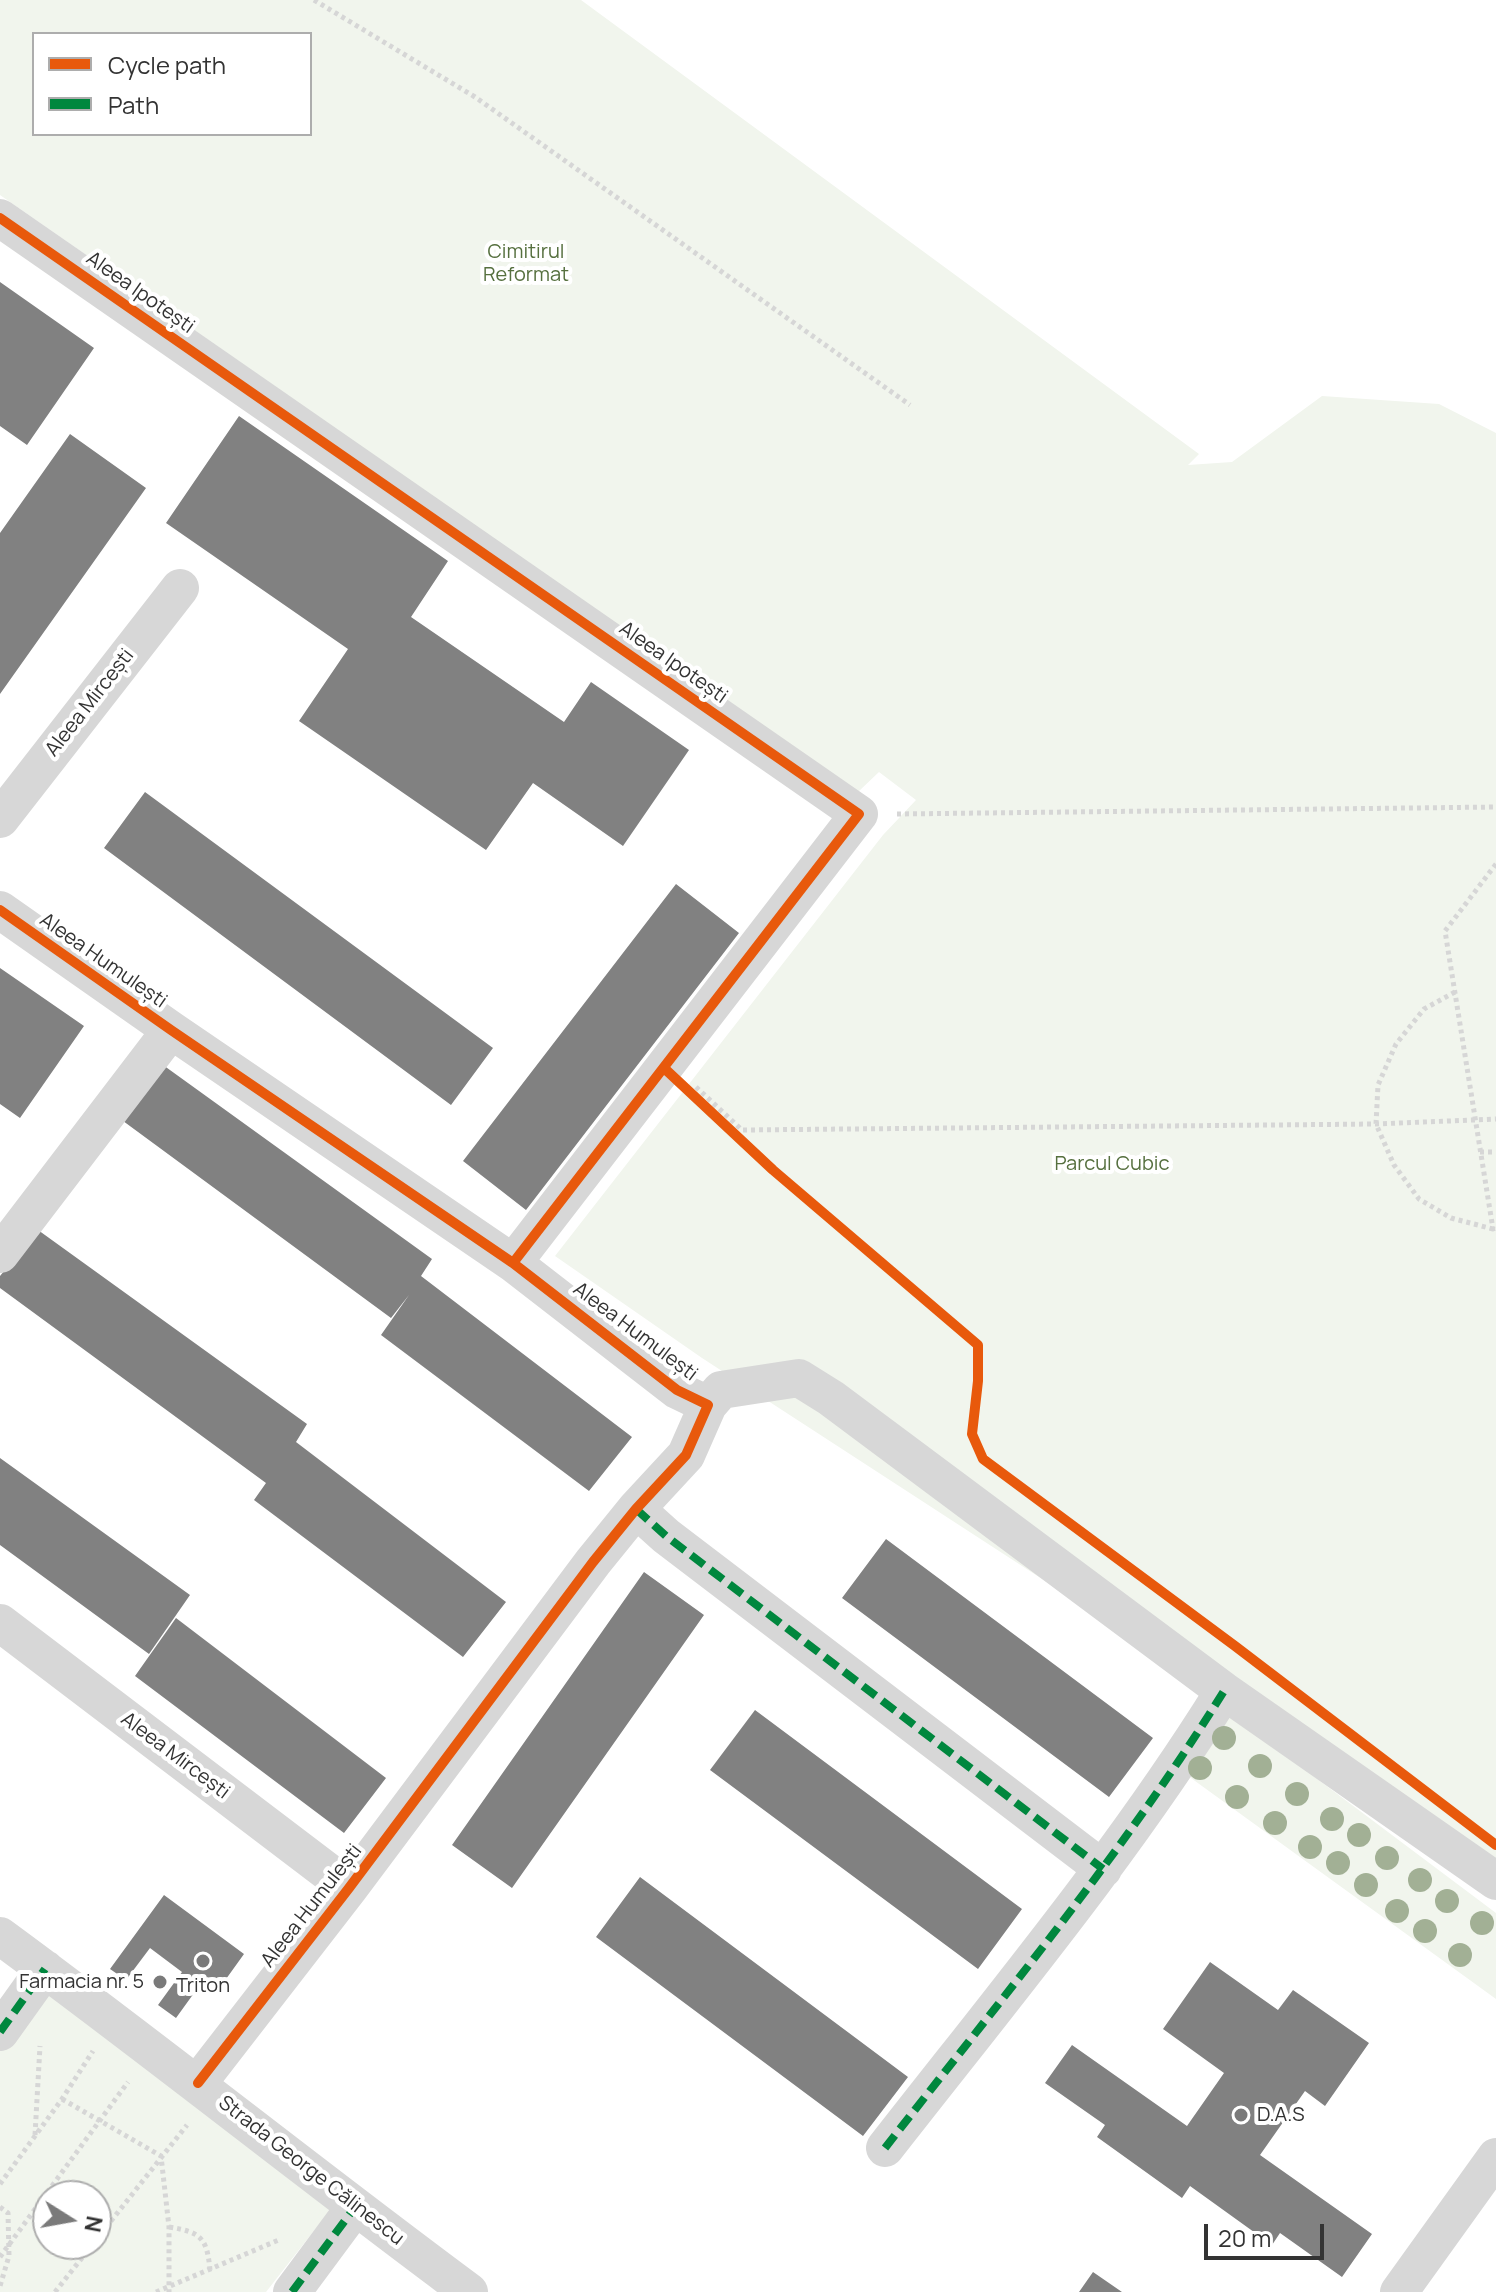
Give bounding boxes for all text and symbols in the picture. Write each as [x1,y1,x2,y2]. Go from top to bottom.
legend [32,32,312,136]
text: Cycle path [108,48,226,81]
text: Path [108,88,159,121]
park label: Cimitirul Reformat [483,240,569,287]
street label: Aleea Ipotești [81,247,199,339]
street label: Aleea Ipotești [614,617,732,709]
street label: Aleea Mircești [41,644,139,762]
street label: Aleea Humulești [35,908,171,1014]
park label: Parcul Cubic [1054,1152,1170,1176]
street label: Aleea Humulești [568,1277,702,1387]
street label: Aleea Mircești [116,1707,234,1805]
street label: Aleea Humulești [256,1840,368,1972]
marker: Triton [194,1952,212,1970]
place label: Farmacia nr. 5 [19,1970,144,1994]
marker: Farmacia nr. 5 [151,1973,169,1991]
place label: Triton [176,1974,230,1998]
street label: Strada George Călinescu [213,2091,409,2251]
place label: D.A.S [1257,2103,1305,2127]
marker: D.A.S [1232,2106,1250,2124]
north arrow [32,2180,112,2260]
scale bar [1208,2208,1328,2258]
text: N [77,2214,110,2235]
text: 20 m [1218,2221,1271,2254]

